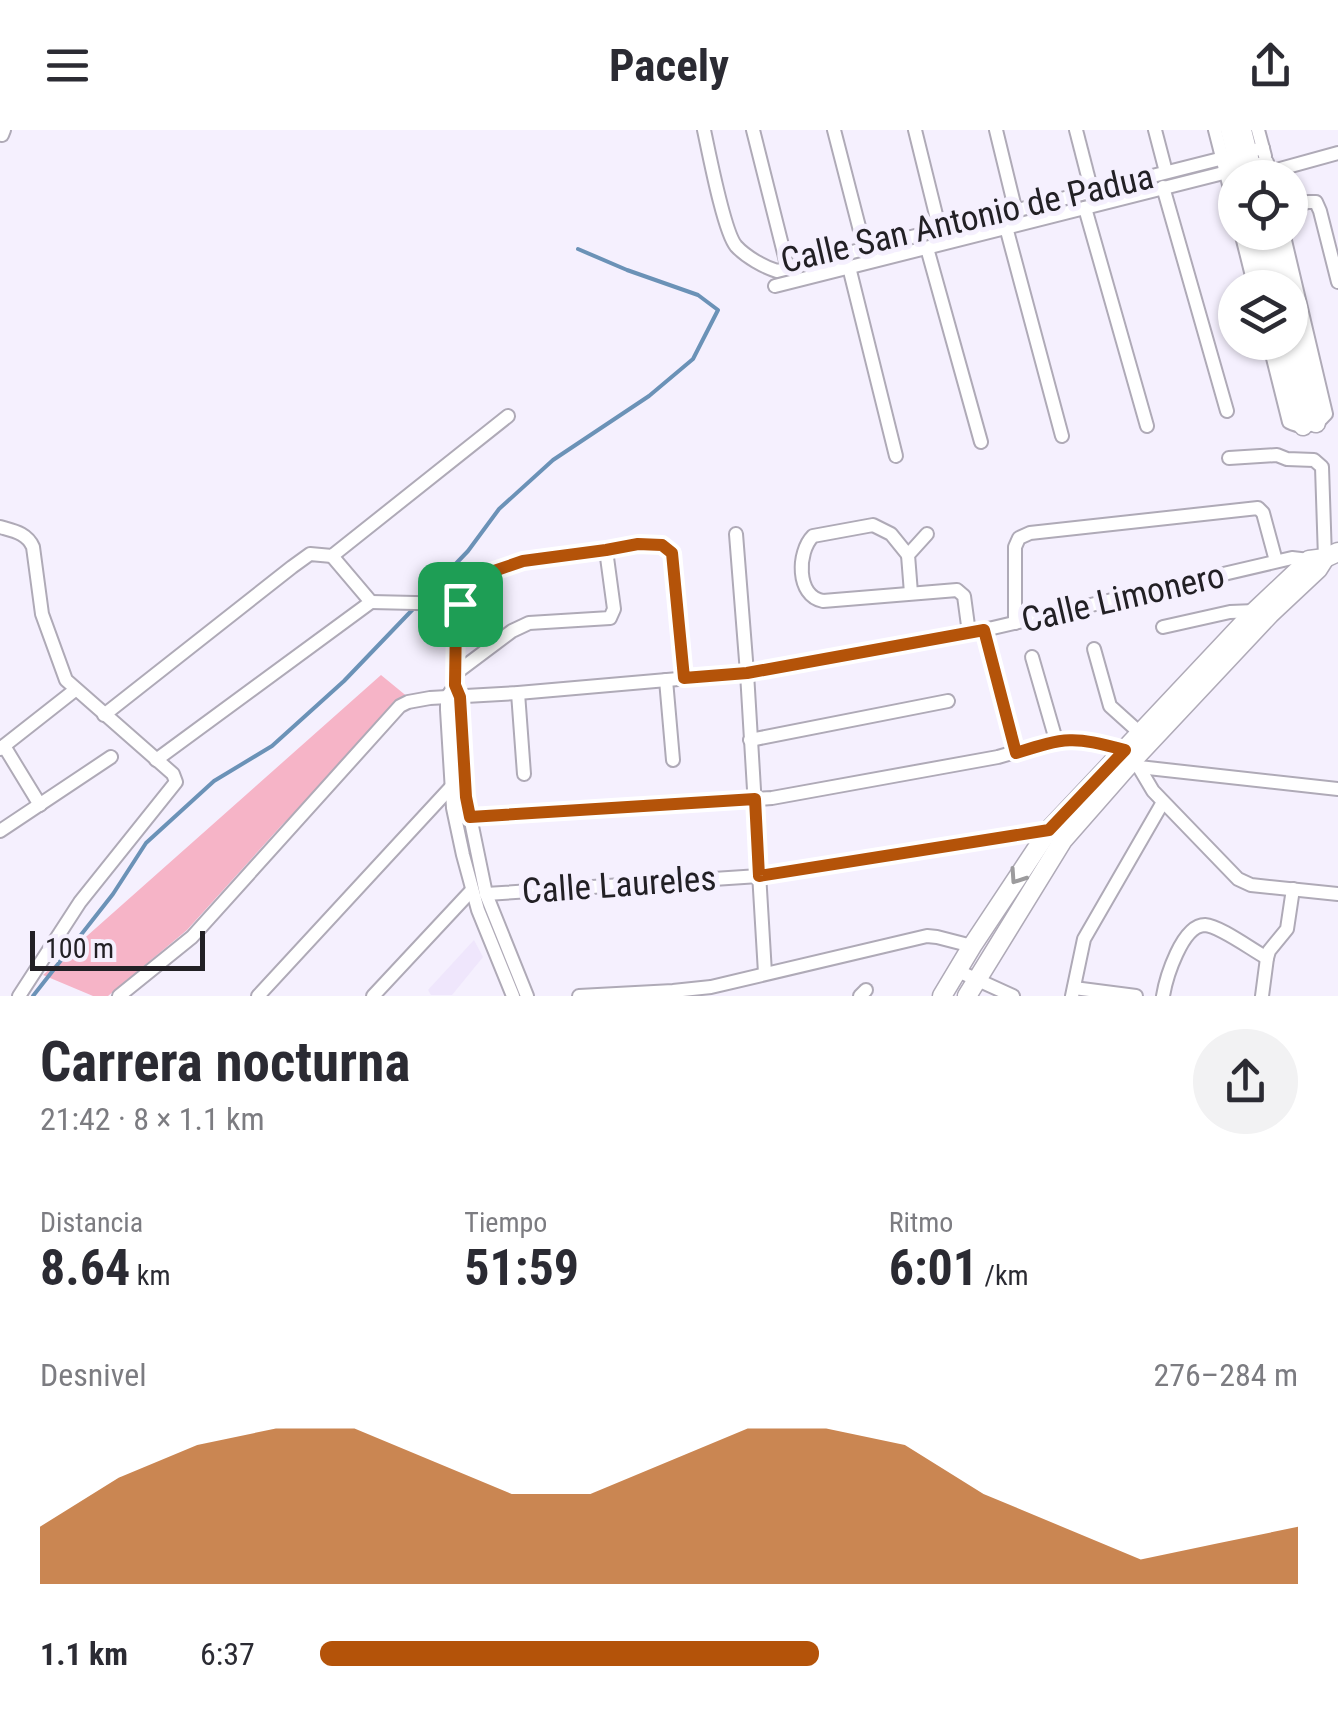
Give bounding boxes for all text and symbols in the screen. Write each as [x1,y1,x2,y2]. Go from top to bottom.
icon: menu [40,38,95,93]
icon: share [1243,38,1298,93]
text: Pacely [609,39,729,92]
street label: Calle San Antonio de Padua [777,156,1157,282]
map controls [1218,160,1308,360]
button: locate [1218,160,1308,250]
button: layers [1218,270,1308,360]
street label: Calle Limonero [1018,555,1228,641]
pin [418,562,503,647]
icon: arrive [433,577,488,632]
street label: Calle Laureles [521,858,717,912]
one-way arrow [1010,866,1029,884]
scale bar [30,926,205,970]
text: 100 m [45,932,114,965]
button: share [1193,1029,1298,1134]
text: Carrera nocturna [40,1030,410,1094]
text: 21:42 · 8 × 1.1 km [40,1100,265,1138]
text: Distancia [40,1206,143,1239]
text: Tiempo [464,1206,547,1239]
text: Ritmo [889,1206,953,1239]
text: 8.64 [40,1239,130,1297]
text: 51:59 [464,1239,579,1297]
text: 6:01 [889,1239,978,1297]
text: km [130,1259,170,1292]
text: /km [978,1259,1029,1292]
text: Desnivel [40,1356,147,1394]
text: 276–284 m [1153,1356,1298,1394]
text: 1.1 km [40,1635,128,1673]
text: 6:37 [200,1635,255,1673]

